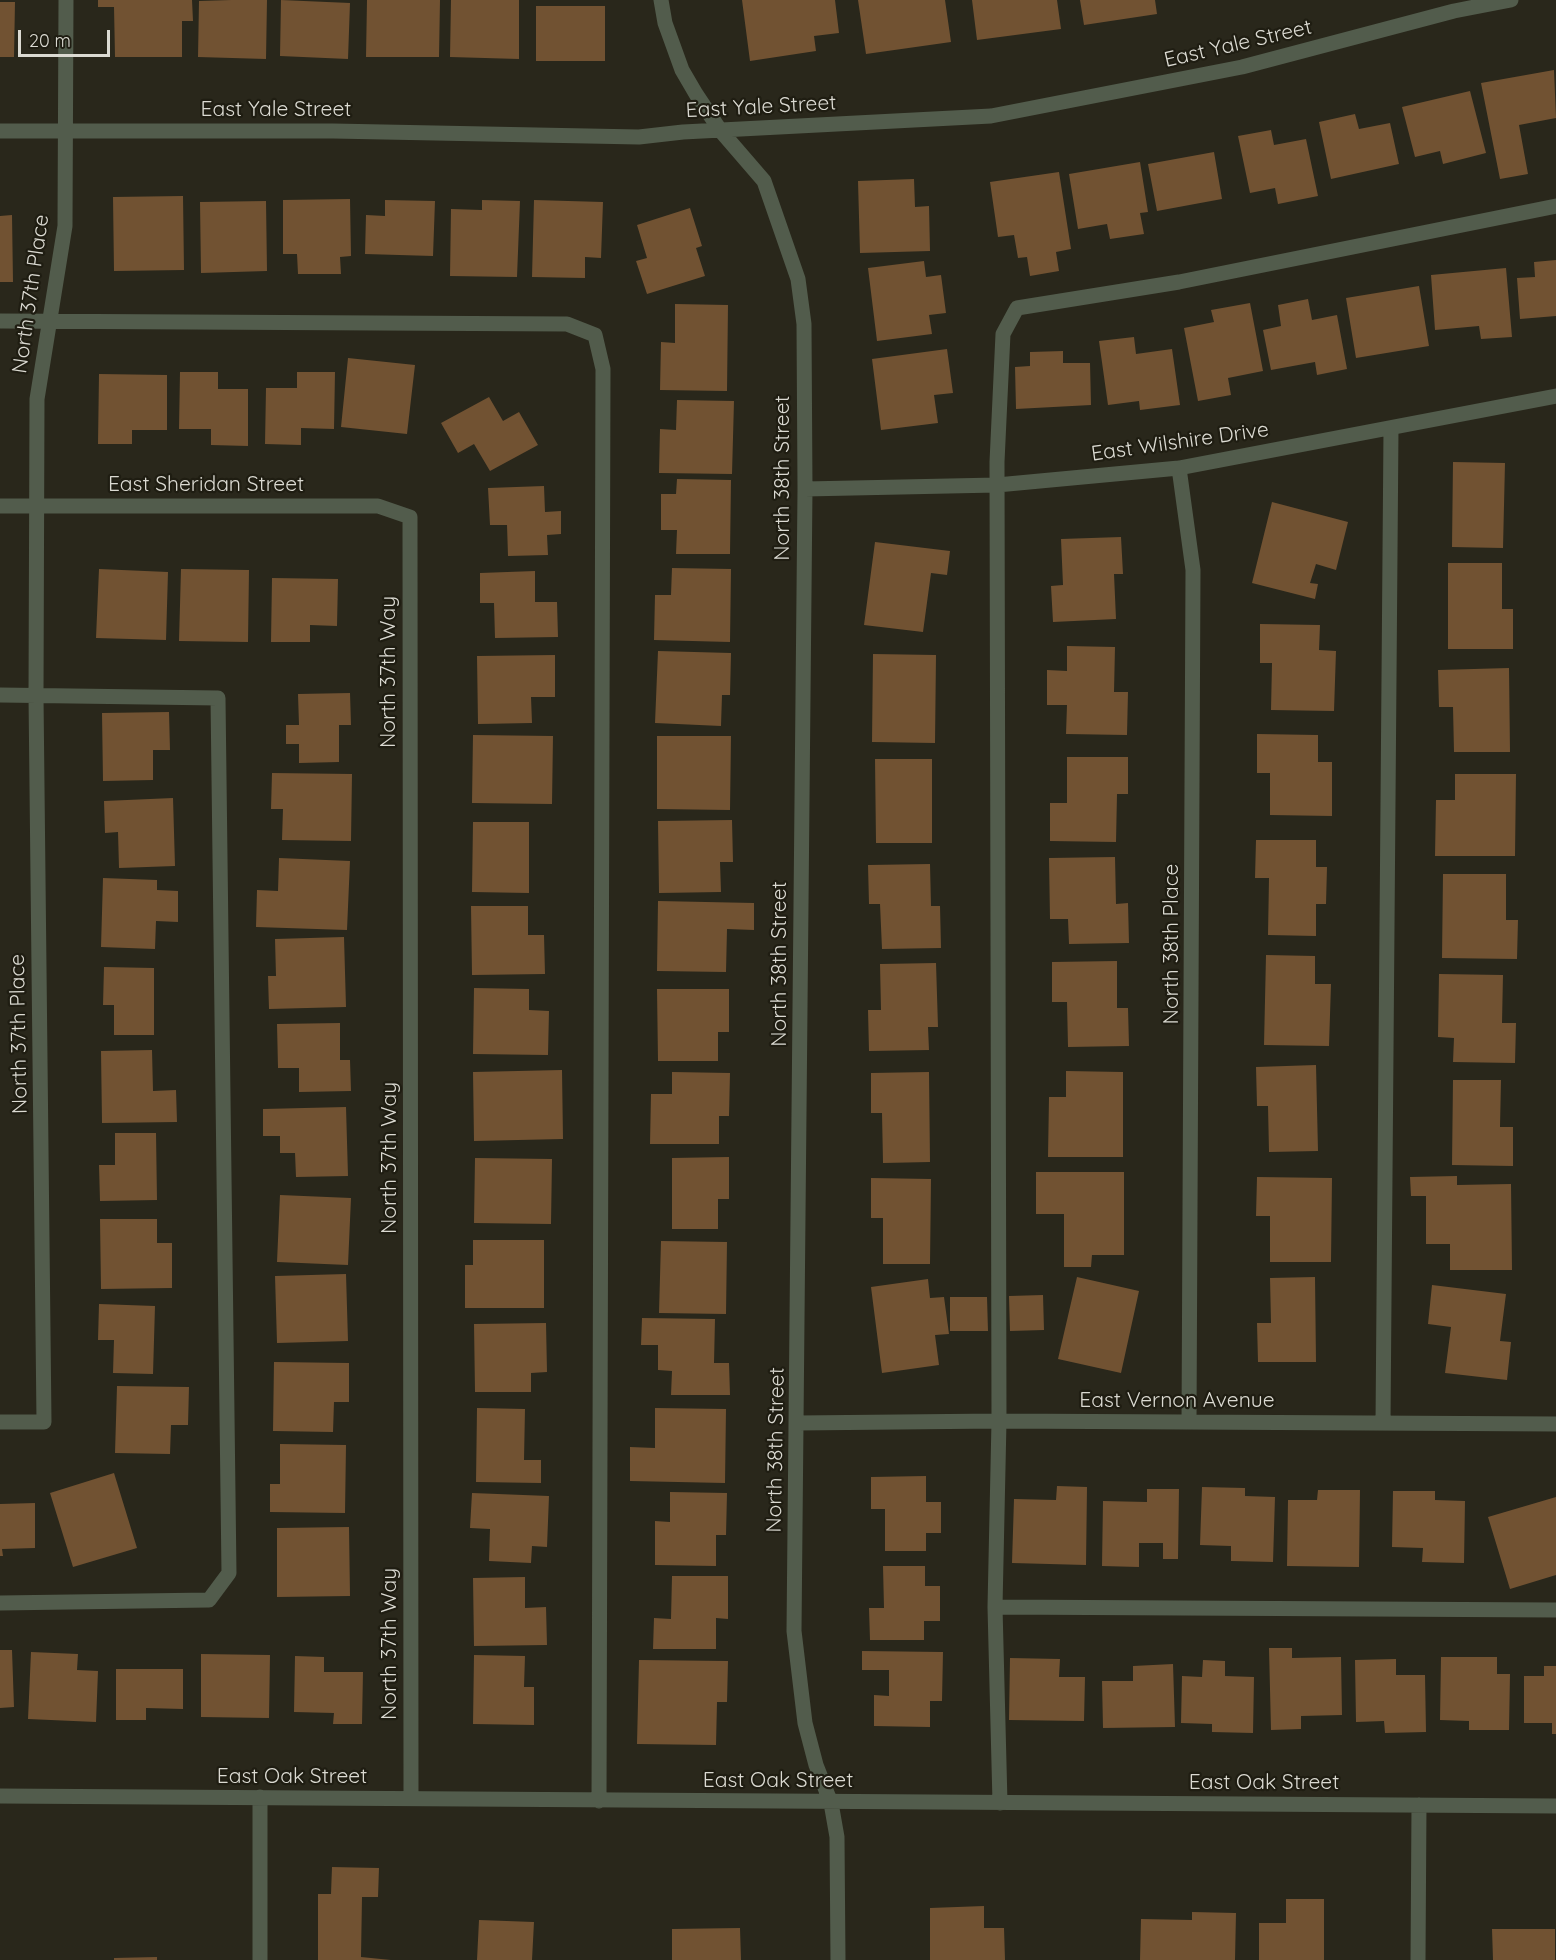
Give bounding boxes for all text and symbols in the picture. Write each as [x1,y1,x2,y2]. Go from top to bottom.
street label: East Yale Street [1162,15,1314,73]
scale bar [21,18,112,56]
text: 20 m [29,29,71,52]
street label: East Yale Street [685,90,837,124]
street label: East Yale Street [201,97,351,123]
street label: North 37th Place [7,213,55,375]
street label: North 38th Street [770,395,796,561]
street label: East Wilshire Drive [1090,417,1270,467]
street label: East Sheridan Street [108,472,304,498]
street label: North 37th Way [376,596,402,748]
street label: North 38th Place [1159,864,1185,1024]
street label: North 38th Street [767,881,793,1047]
street label: North 37th Place [5,954,33,1114]
street label: North 37th Way [377,1082,403,1234]
street label: North 38th Street [762,1367,790,1533]
street label: East Vernon Avenue [1079,1388,1275,1414]
street label: North 37th Way [377,1568,403,1720]
street label: East Oak Street [217,1764,367,1790]
street label: East Oak Street [703,1768,853,1794]
street label: East Oak Street [1189,1770,1339,1796]

